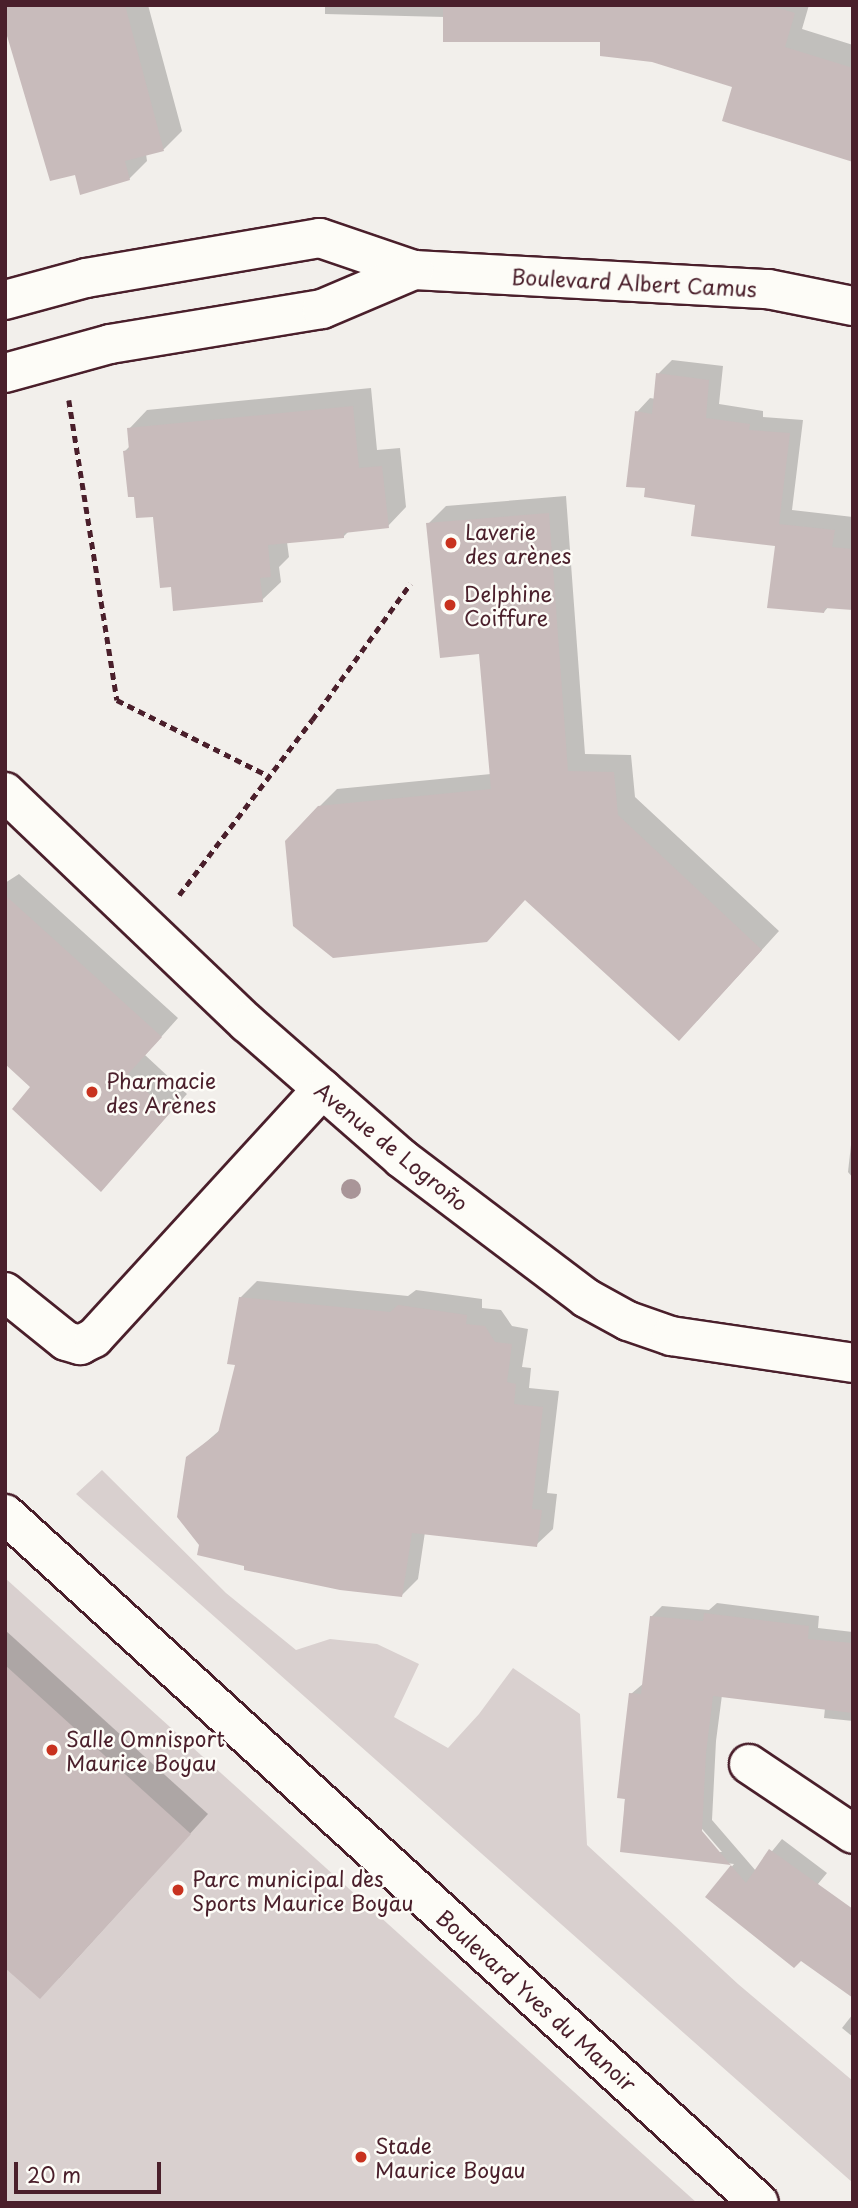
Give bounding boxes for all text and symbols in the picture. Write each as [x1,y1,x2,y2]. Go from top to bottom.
street label: Boulevard Albert Camus [510,263,758,301]
place label: Laverie des arènes [465,518,573,568]
marker: Laverie des arènes [443,535,459,551]
place label: Delphine Coiffure [464,580,552,630]
marker: Delphine Coiffure [442,597,458,613]
place label: Pharmacie des Arènes [106,1067,216,1117]
street label: Avenue de Logroño [311,1077,473,1215]
marker: Pharmacie des Arènes [84,1084,100,1100]
place label: Salle Omnisport Maurice Boyau [66,1725,227,1775]
marker: Salle Omnisport Maurice Boyau [44,1742,60,1758]
place label: Parc municipal des Sports Maurice Boyau [192,1865,415,1915]
marker: Parc municipal des Sports Maurice Boyau [170,1882,186,1898]
street label: Boulevard Yves du Manoir [432,1903,642,2097]
place label: Stade Maurice Boyau [375,2132,527,2182]
scale bar [18,2148,164,2192]
marker: Stade Maurice Boyau [353,2149,369,2165]
text: 20 m [27,2158,81,2190]

